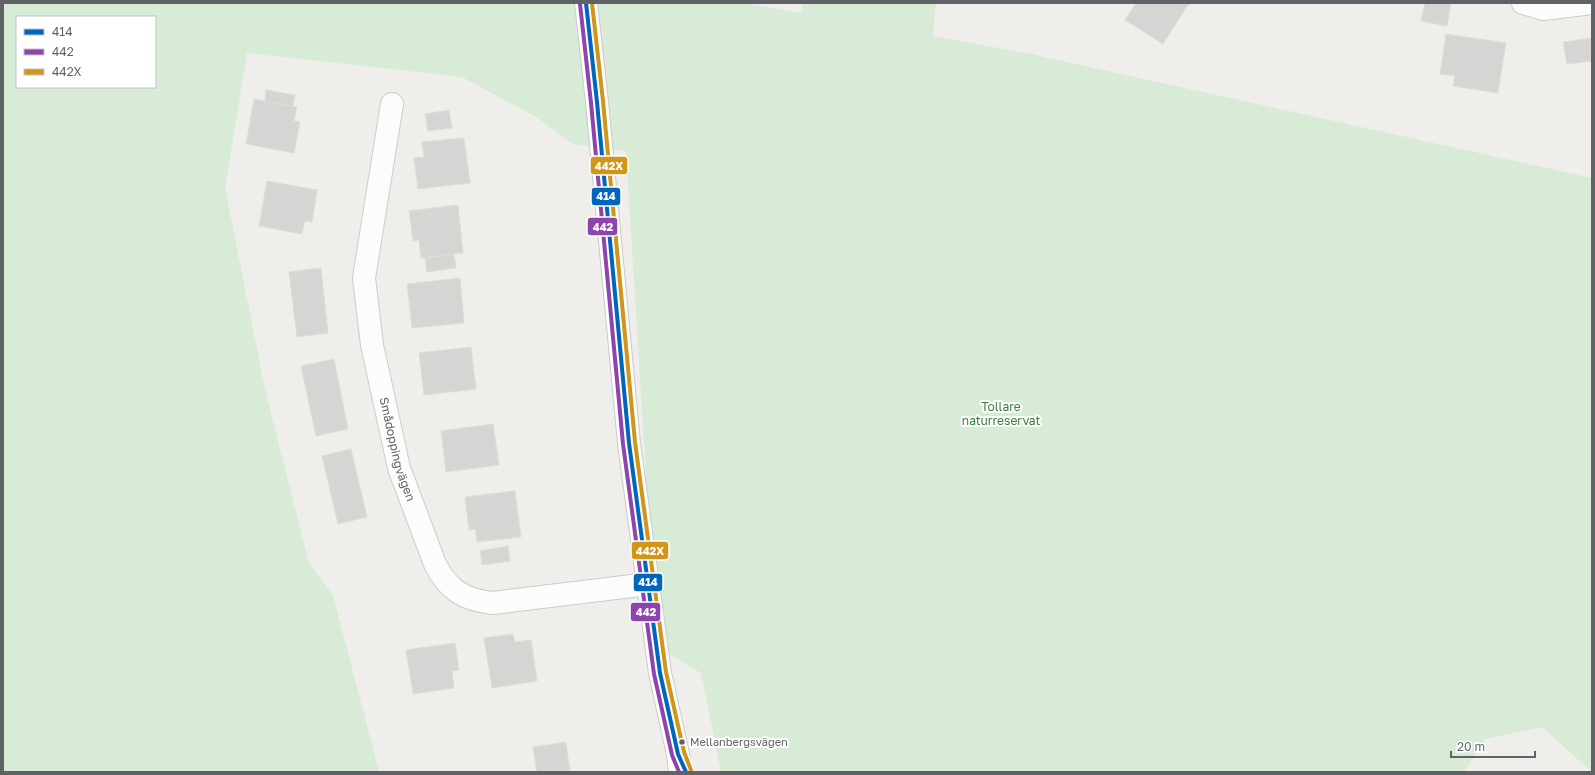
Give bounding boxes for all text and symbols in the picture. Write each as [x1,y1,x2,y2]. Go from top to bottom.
legend [16,16,156,88]
text: 414 [52,24,72,39]
text: 442 [52,44,74,59]
text: 442X [52,64,82,79]
line badge: 442X [590,156,628,175]
text: 442X [595,159,623,172]
line badge: 414 [591,187,621,206]
text: 414 [596,189,616,202]
line badge: 442 [587,217,618,236]
text: 442 [593,220,614,233]
street label: Smådoppingvägen [377,396,419,503]
park label: Tollare naturreservat [962,399,1040,428]
line badge: 442X [631,541,669,560]
text: 442X [636,544,664,557]
line badge: 414 [633,573,663,592]
text: 414 [638,575,658,588]
line badge: 442 [630,602,661,622]
text: 442 [636,605,657,618]
scale bar [1451,733,1535,759]
place label: Mellanbergsvägen [690,735,788,748]
marker: Mellanbergsvägen [677,737,687,747]
text: 20 m [1457,739,1485,754]

